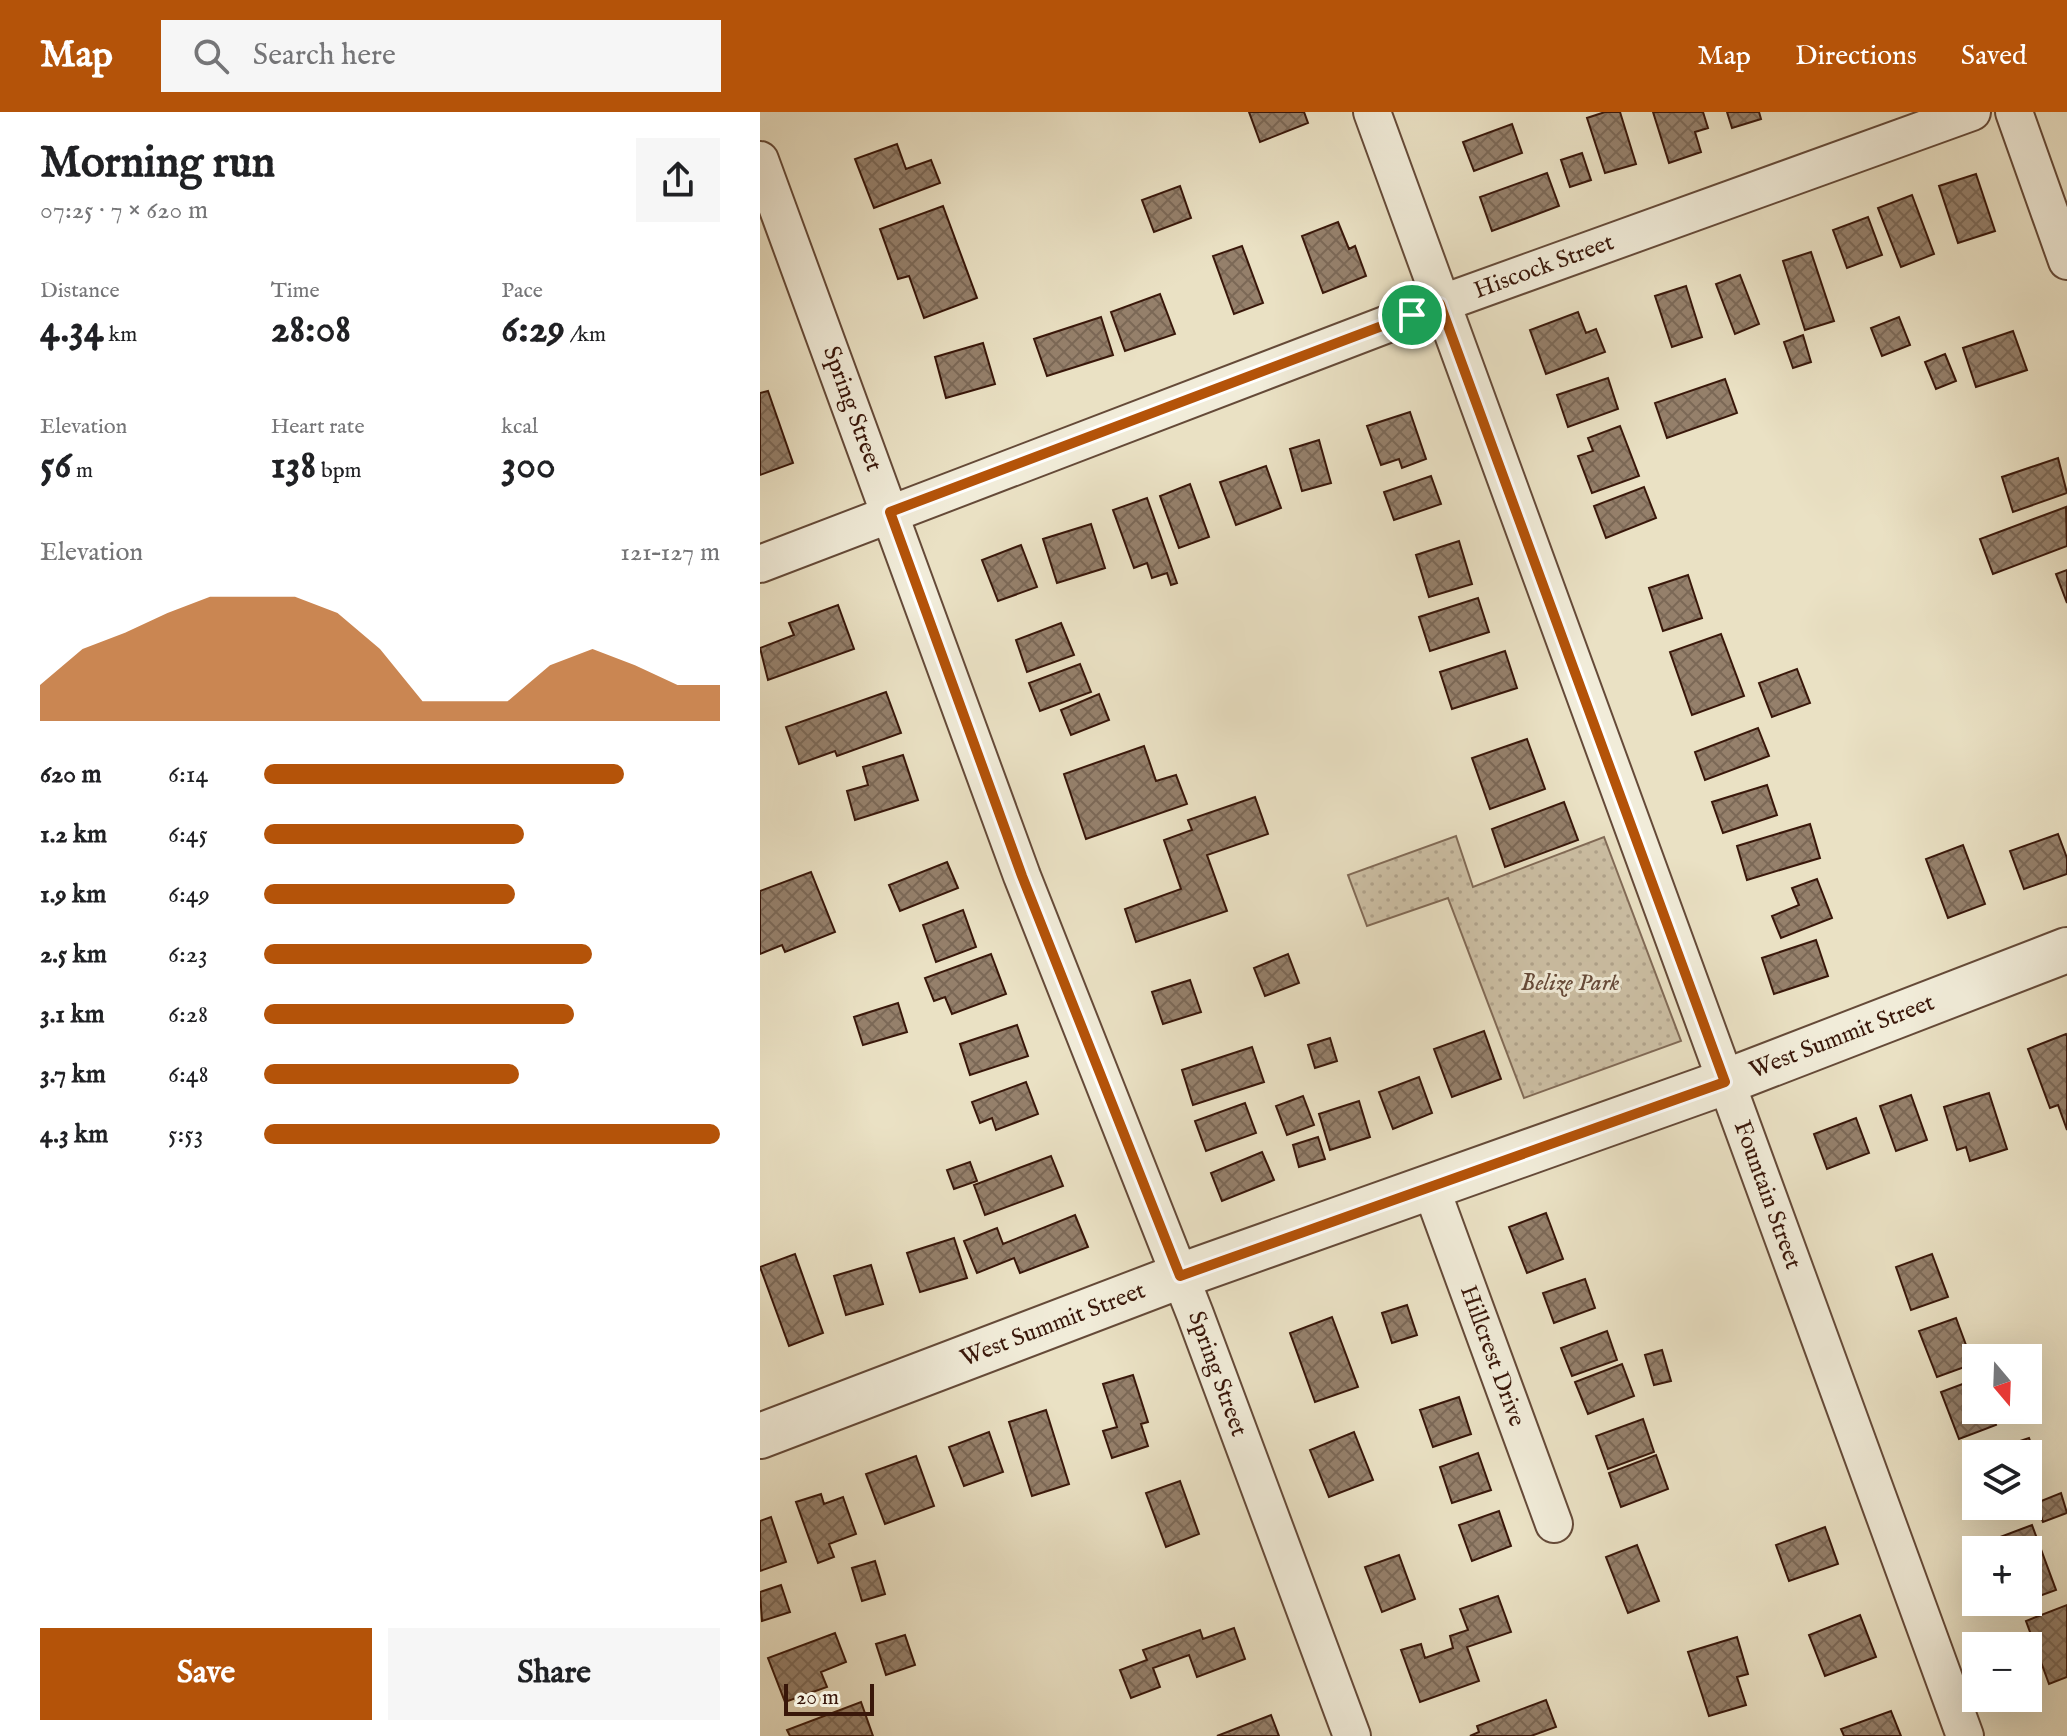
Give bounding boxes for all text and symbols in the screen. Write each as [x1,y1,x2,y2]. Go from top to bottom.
search box [161,20,721,92]
text: Map [40,32,113,80]
icon: search [189,34,233,78]
text: Search here [253,37,396,75]
text: Map [1697,39,1751,74]
text: Directions [1795,39,1917,74]
text: Saved [1961,39,2027,74]
text: Morning run [40,136,275,192]
button: share [636,138,720,222]
text: 07:25 · 7 × 620 m [40,194,208,227]
street label: Hiscock Street [1470,227,1618,307]
text: Distance [40,277,120,305]
text: Time [271,277,320,305]
text: Pace [501,277,543,305]
pin [1378,281,1446,349]
icon: arrive [1390,293,1434,337]
text: 4.34 [40,305,104,356]
text: 28:08 [271,305,351,356]
text: 6:29 [501,305,565,356]
text: km [104,321,137,349]
text: /km [565,321,606,349]
street label: Spring Street [815,342,889,476]
text: Elevation [40,413,127,441]
text: Heart rate [271,413,365,441]
text: kcal [501,413,538,441]
text: 56 [40,441,71,492]
text: 138 [271,441,316,492]
text: 300 [501,441,556,492]
text: m [71,457,93,485]
text: bpm [316,457,362,485]
text: Elevation [40,536,143,569]
text: 121–127 m [620,536,720,569]
text: 620 m [40,758,102,791]
text: 6:14 [168,758,208,791]
text: 1.2 km [40,818,107,851]
text: 6:45 [168,818,208,851]
text: 1.9 km [40,878,106,911]
text: 6:49 [168,878,210,911]
text: 2.5 km [40,938,107,971]
text: 6:23 [168,938,208,971]
park label: Belize Park [1521,968,1620,999]
street label: West Summit Street [1745,987,1939,1087]
text: 3.1 km [40,998,105,1031]
text: 6:28 [168,998,208,1031]
text: 3.7 km [40,1058,106,1091]
text: 6:48 [168,1058,209,1091]
street label: Fountain Street [1726,1117,1808,1273]
text: 4.3 km [40,1118,108,1151]
text: 5:53 [168,1118,203,1151]
street label: West Summit Street [956,1275,1150,1375]
street label: Hillcrest Drive [1452,1281,1532,1431]
street label: Spring Street [1180,1307,1254,1441]
north arrow [1962,1344,2042,1424]
map controls [1962,1344,2042,1712]
button: layers [1962,1440,2042,1520]
button: + [1962,1536,2042,1616]
button: Save [40,1628,372,1720]
button: Share [388,1628,720,1720]
button: − [1962,1632,2042,1712]
scale bar [784,1680,874,1716]
text: 20 m [796,1684,839,1712]

